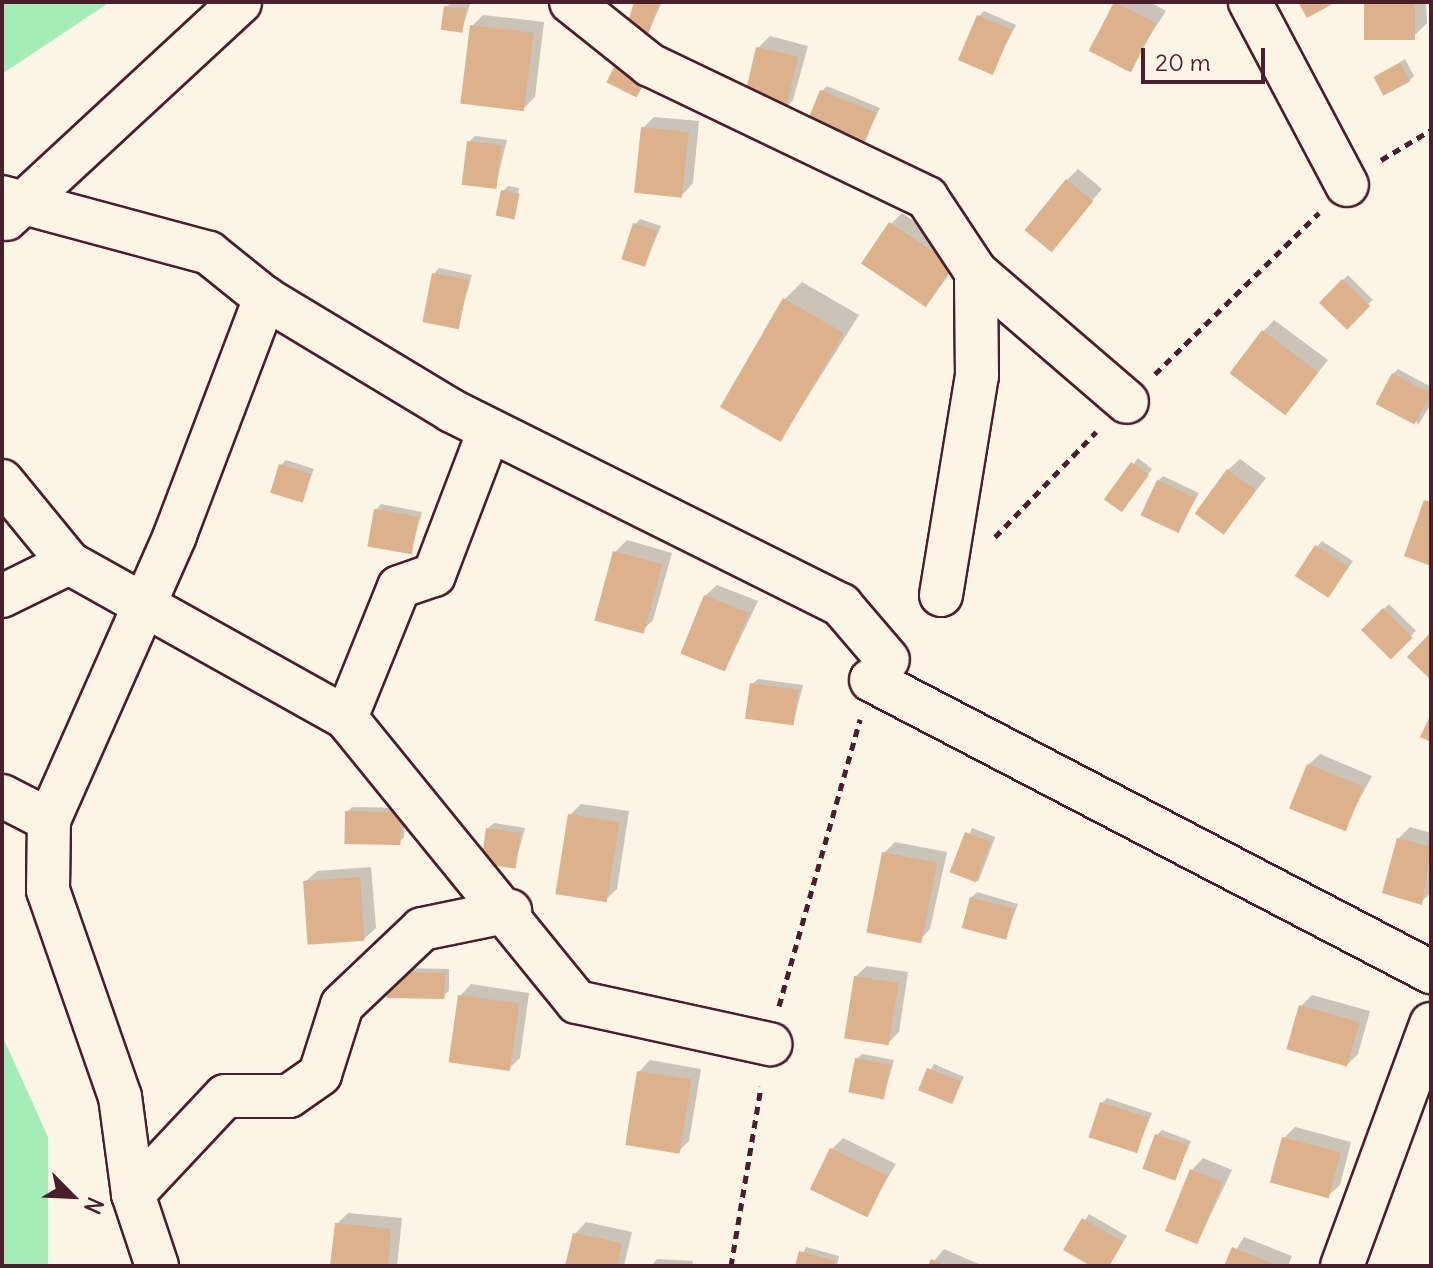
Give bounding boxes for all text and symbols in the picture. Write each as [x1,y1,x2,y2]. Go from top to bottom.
scale bar [1145,32,1269,82]
text: 20 m [1155,47,1211,77]
north arrow [32,1156,112,1236]
text: N [78,1193,110,1218]

